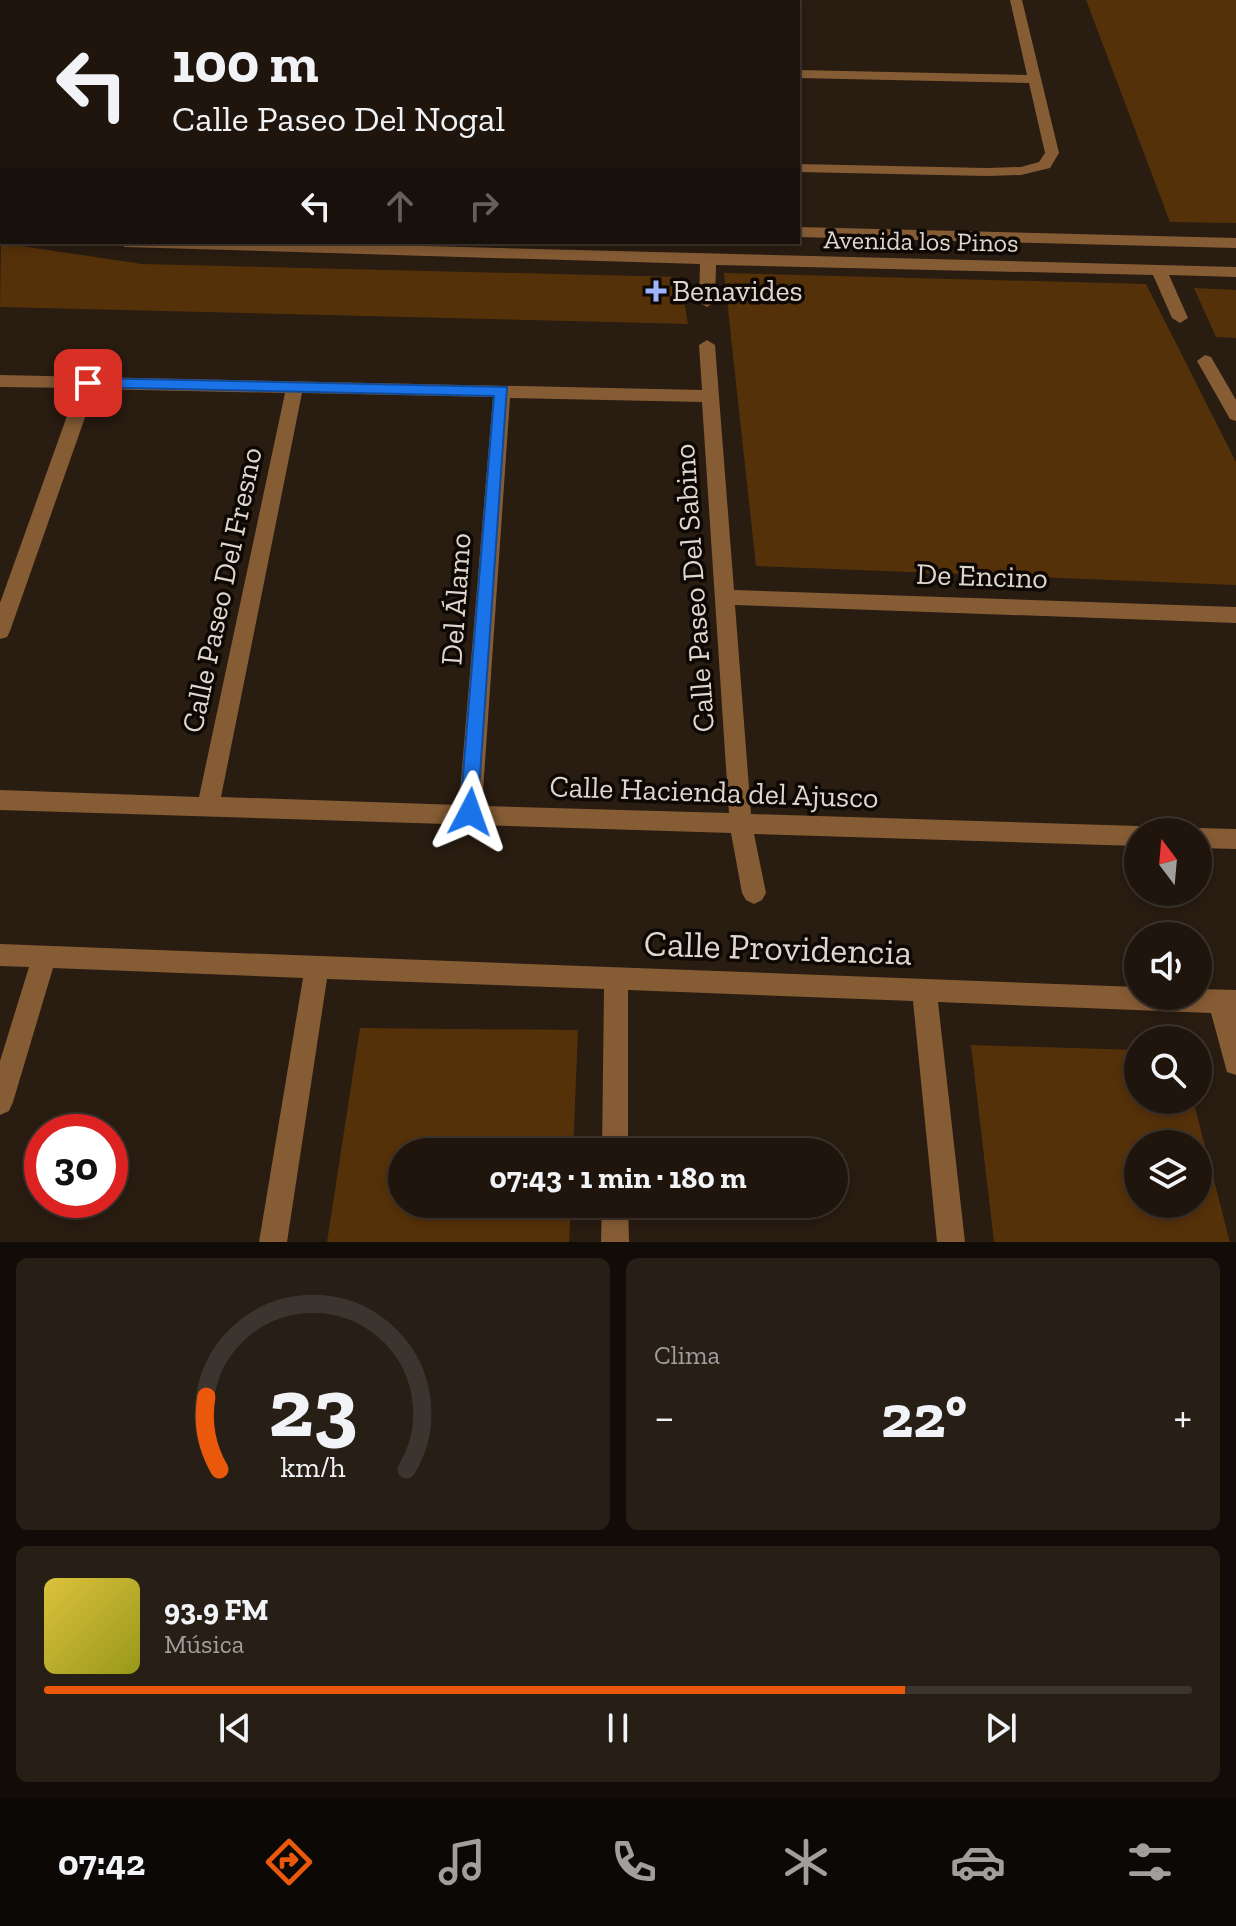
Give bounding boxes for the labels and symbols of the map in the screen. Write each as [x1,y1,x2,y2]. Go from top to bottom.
street label: Avenida los Pinos [823,223,1019,259]
place label: Benavides [672,273,803,309]
marker: Benavides [647,282,665,300]
pin [54,349,122,417]
street label: Calle Paseo Del Sabino [666,442,722,734]
street label: Calle Paseo Del Fresno [174,444,270,736]
street label: Del Álamo [433,532,479,666]
street label: De Encino [916,556,1048,596]
street label: Calle Hacienda del Ajusco [549,768,879,816]
position arrow [428,770,512,854]
north arrow [1124,818,1212,906]
street label: Calle Providencia [643,921,913,974]
speed limit sign: 30 [24,1114,128,1218]

